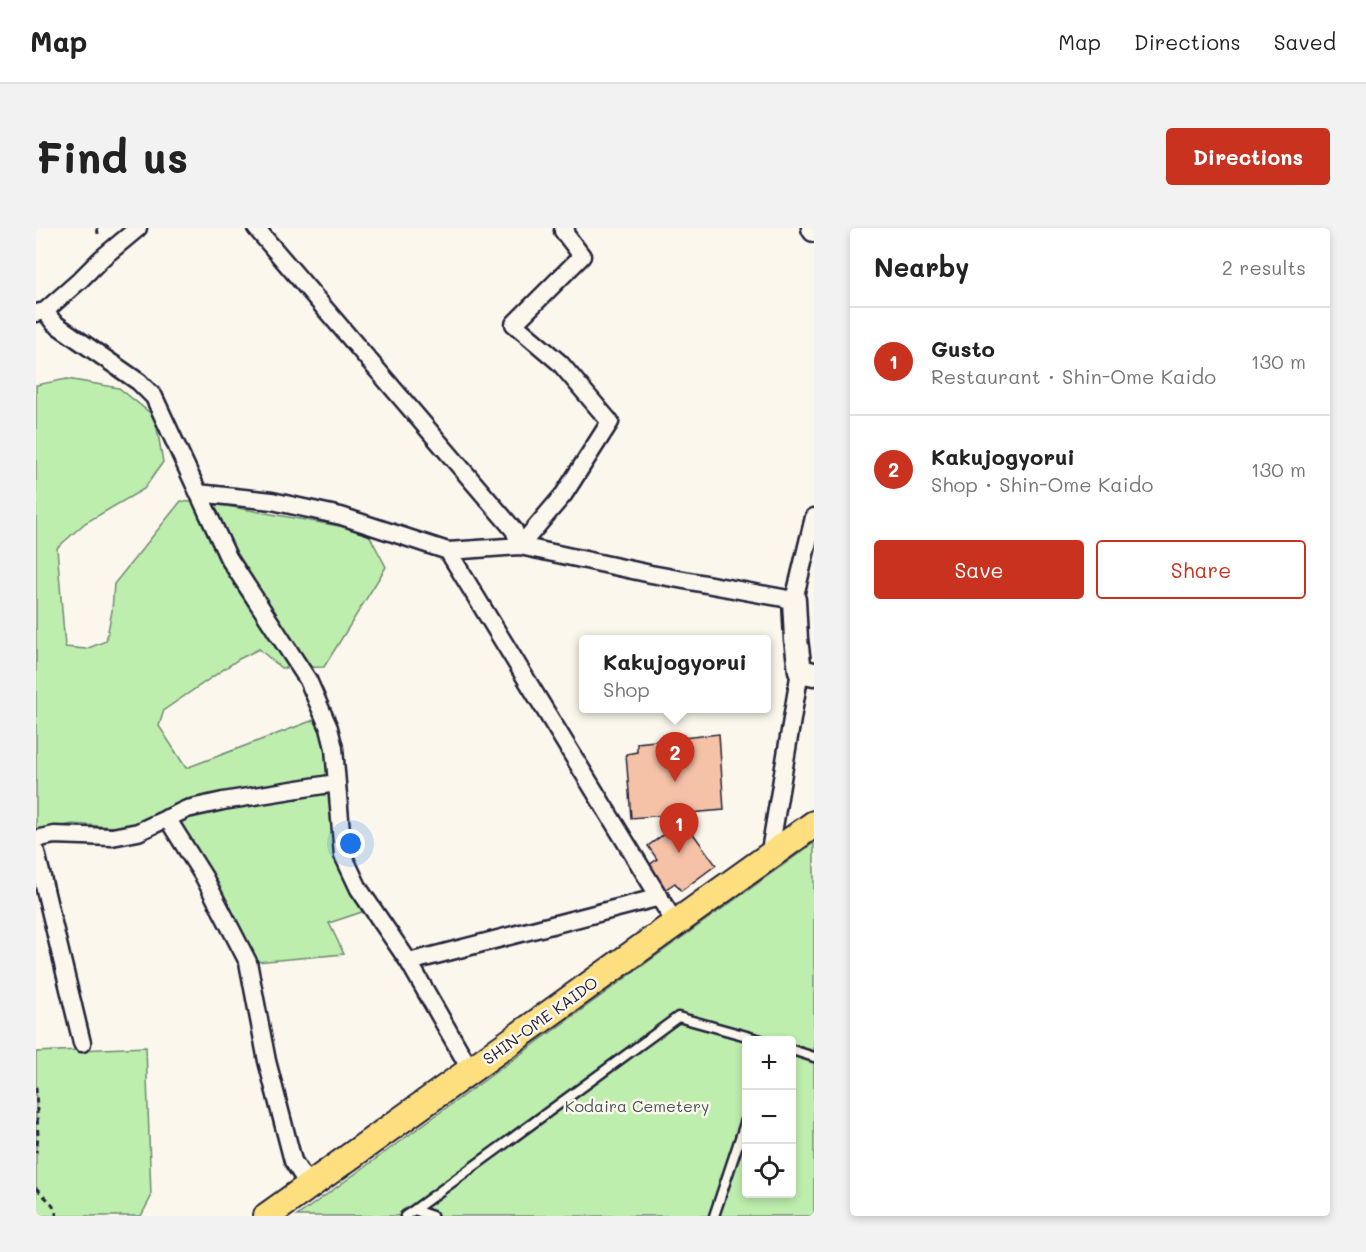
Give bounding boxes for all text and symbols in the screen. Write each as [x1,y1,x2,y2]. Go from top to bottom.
text: Map [30,23,87,59]
text: Map [1058,28,1101,55]
text: Directions [1134,28,1241,55]
text: Saved [1274,28,1336,55]
button: Directions [1166,128,1330,185]
text: Find us [36,129,188,184]
text: Nearby [874,250,969,284]
text: 2 results [1222,254,1306,280]
text: Gusto [931,334,995,363]
text: 1 [889,348,898,374]
text: 130 m [1251,348,1306,374]
text: Restaurant · Shin-Ome Kaido [931,363,1216,389]
text: Kakujogyorui [931,442,1075,471]
text: 2 [888,456,899,482]
text: 130 m [1251,456,1306,482]
text: Shop · Shin-Ome Kaido [931,471,1153,497]
button: Save [874,540,1084,599]
button: Share [1096,540,1306,599]
popup [579,635,771,713]
text: Kakujogyorui [603,647,747,676]
text: Shop [603,676,650,702]
pin: 2 [656,732,694,782]
pin: 1 [660,804,698,853]
your location [336,829,365,858]
street label: SHIN-OME KAIDO [478,971,602,1069]
map controls [742,1036,796,1198]
button: + [742,1036,796,1090]
button: − [742,1090,796,1144]
park label: Kodaira Cemetery [565,1095,709,1116]
button: locate [742,1144,796,1198]

